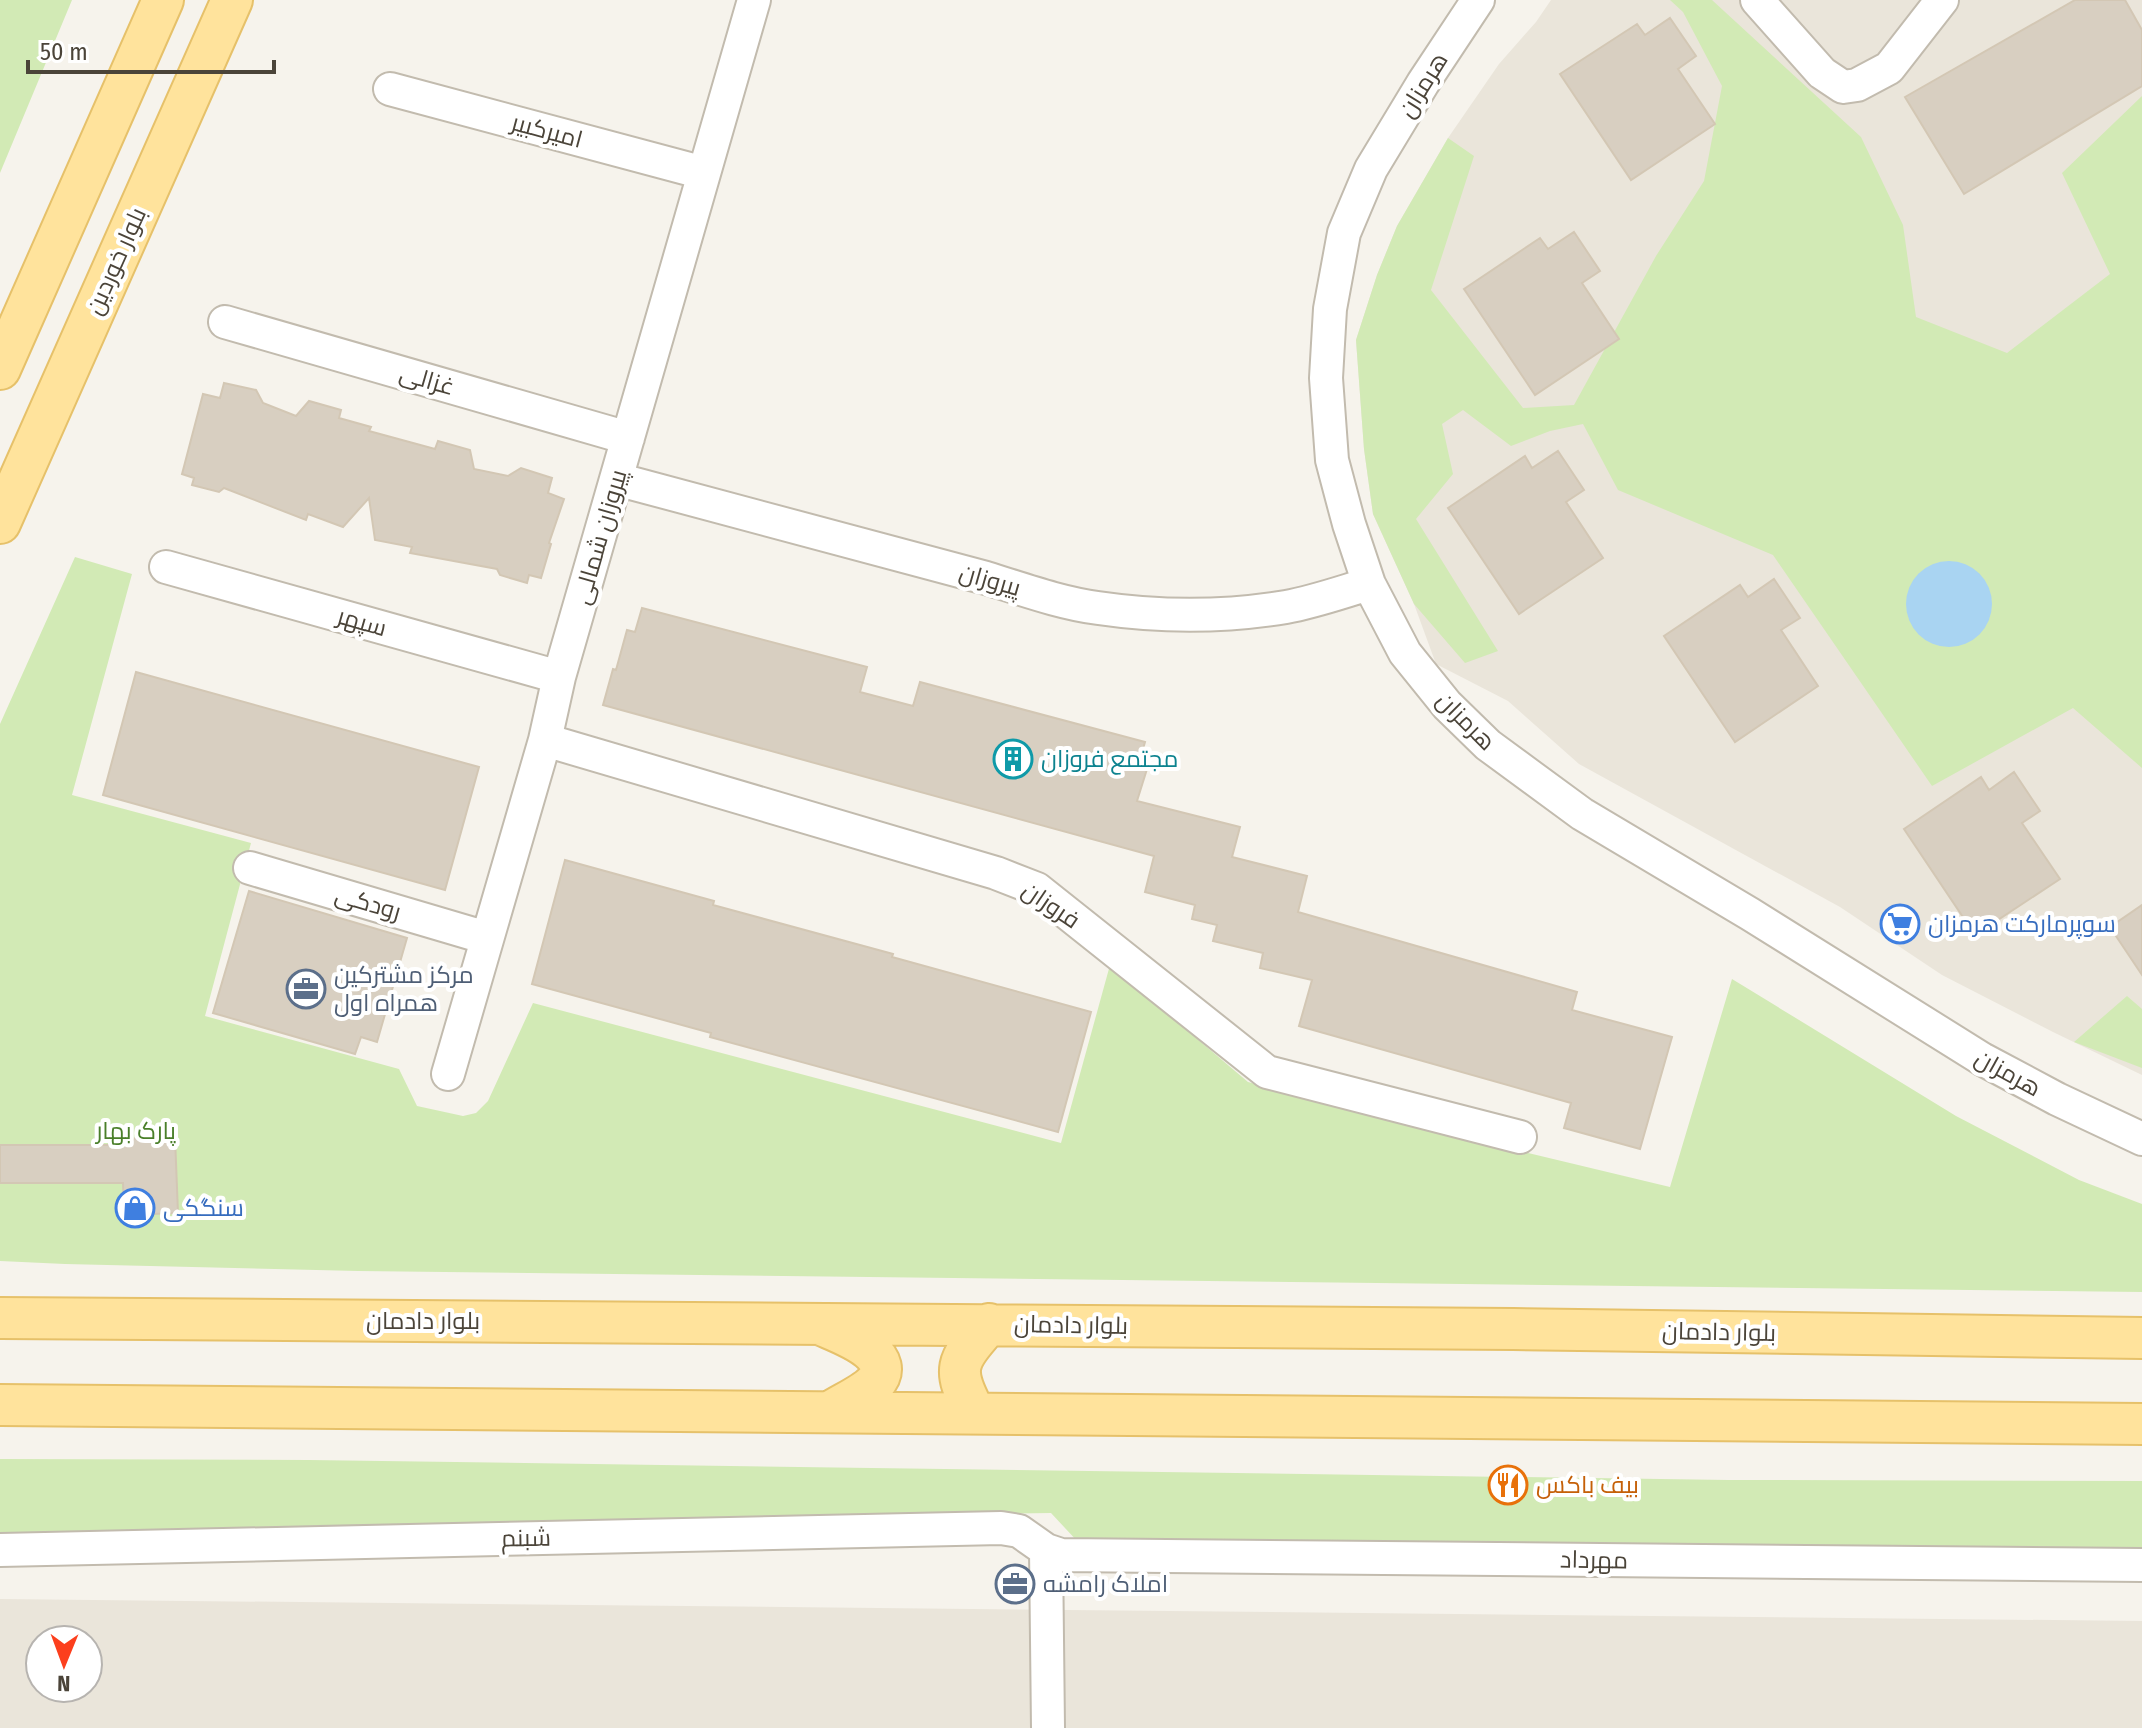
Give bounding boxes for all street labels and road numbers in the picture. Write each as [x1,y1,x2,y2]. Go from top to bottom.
street label: هرمزان [1392,47,1454,123]
street label: امیرکبیر [506,108,586,154]
street label: بلوار خوردین [80,203,152,319]
street label: غزالی [396,359,458,401]
street label: پیروزان شمالی [567,466,635,608]
street label: پیروزان [956,558,1024,604]
street label: سپهر [332,601,390,643]
street label: هرمزان [1431,686,1501,756]
street label: فروزان [1017,876,1085,934]
street label: رودکی [332,880,404,926]
street label: هرمزان [1970,1043,2046,1103]
street label: بلوار دادمان [366,1307,480,1335]
street label: بلوار دادمان [1014,1310,1128,1340]
street label: بلوار دادمان [1662,1317,1776,1347]
street label: شبنم [501,1524,551,1554]
street label: مهرداد [1560,1545,1628,1575]

